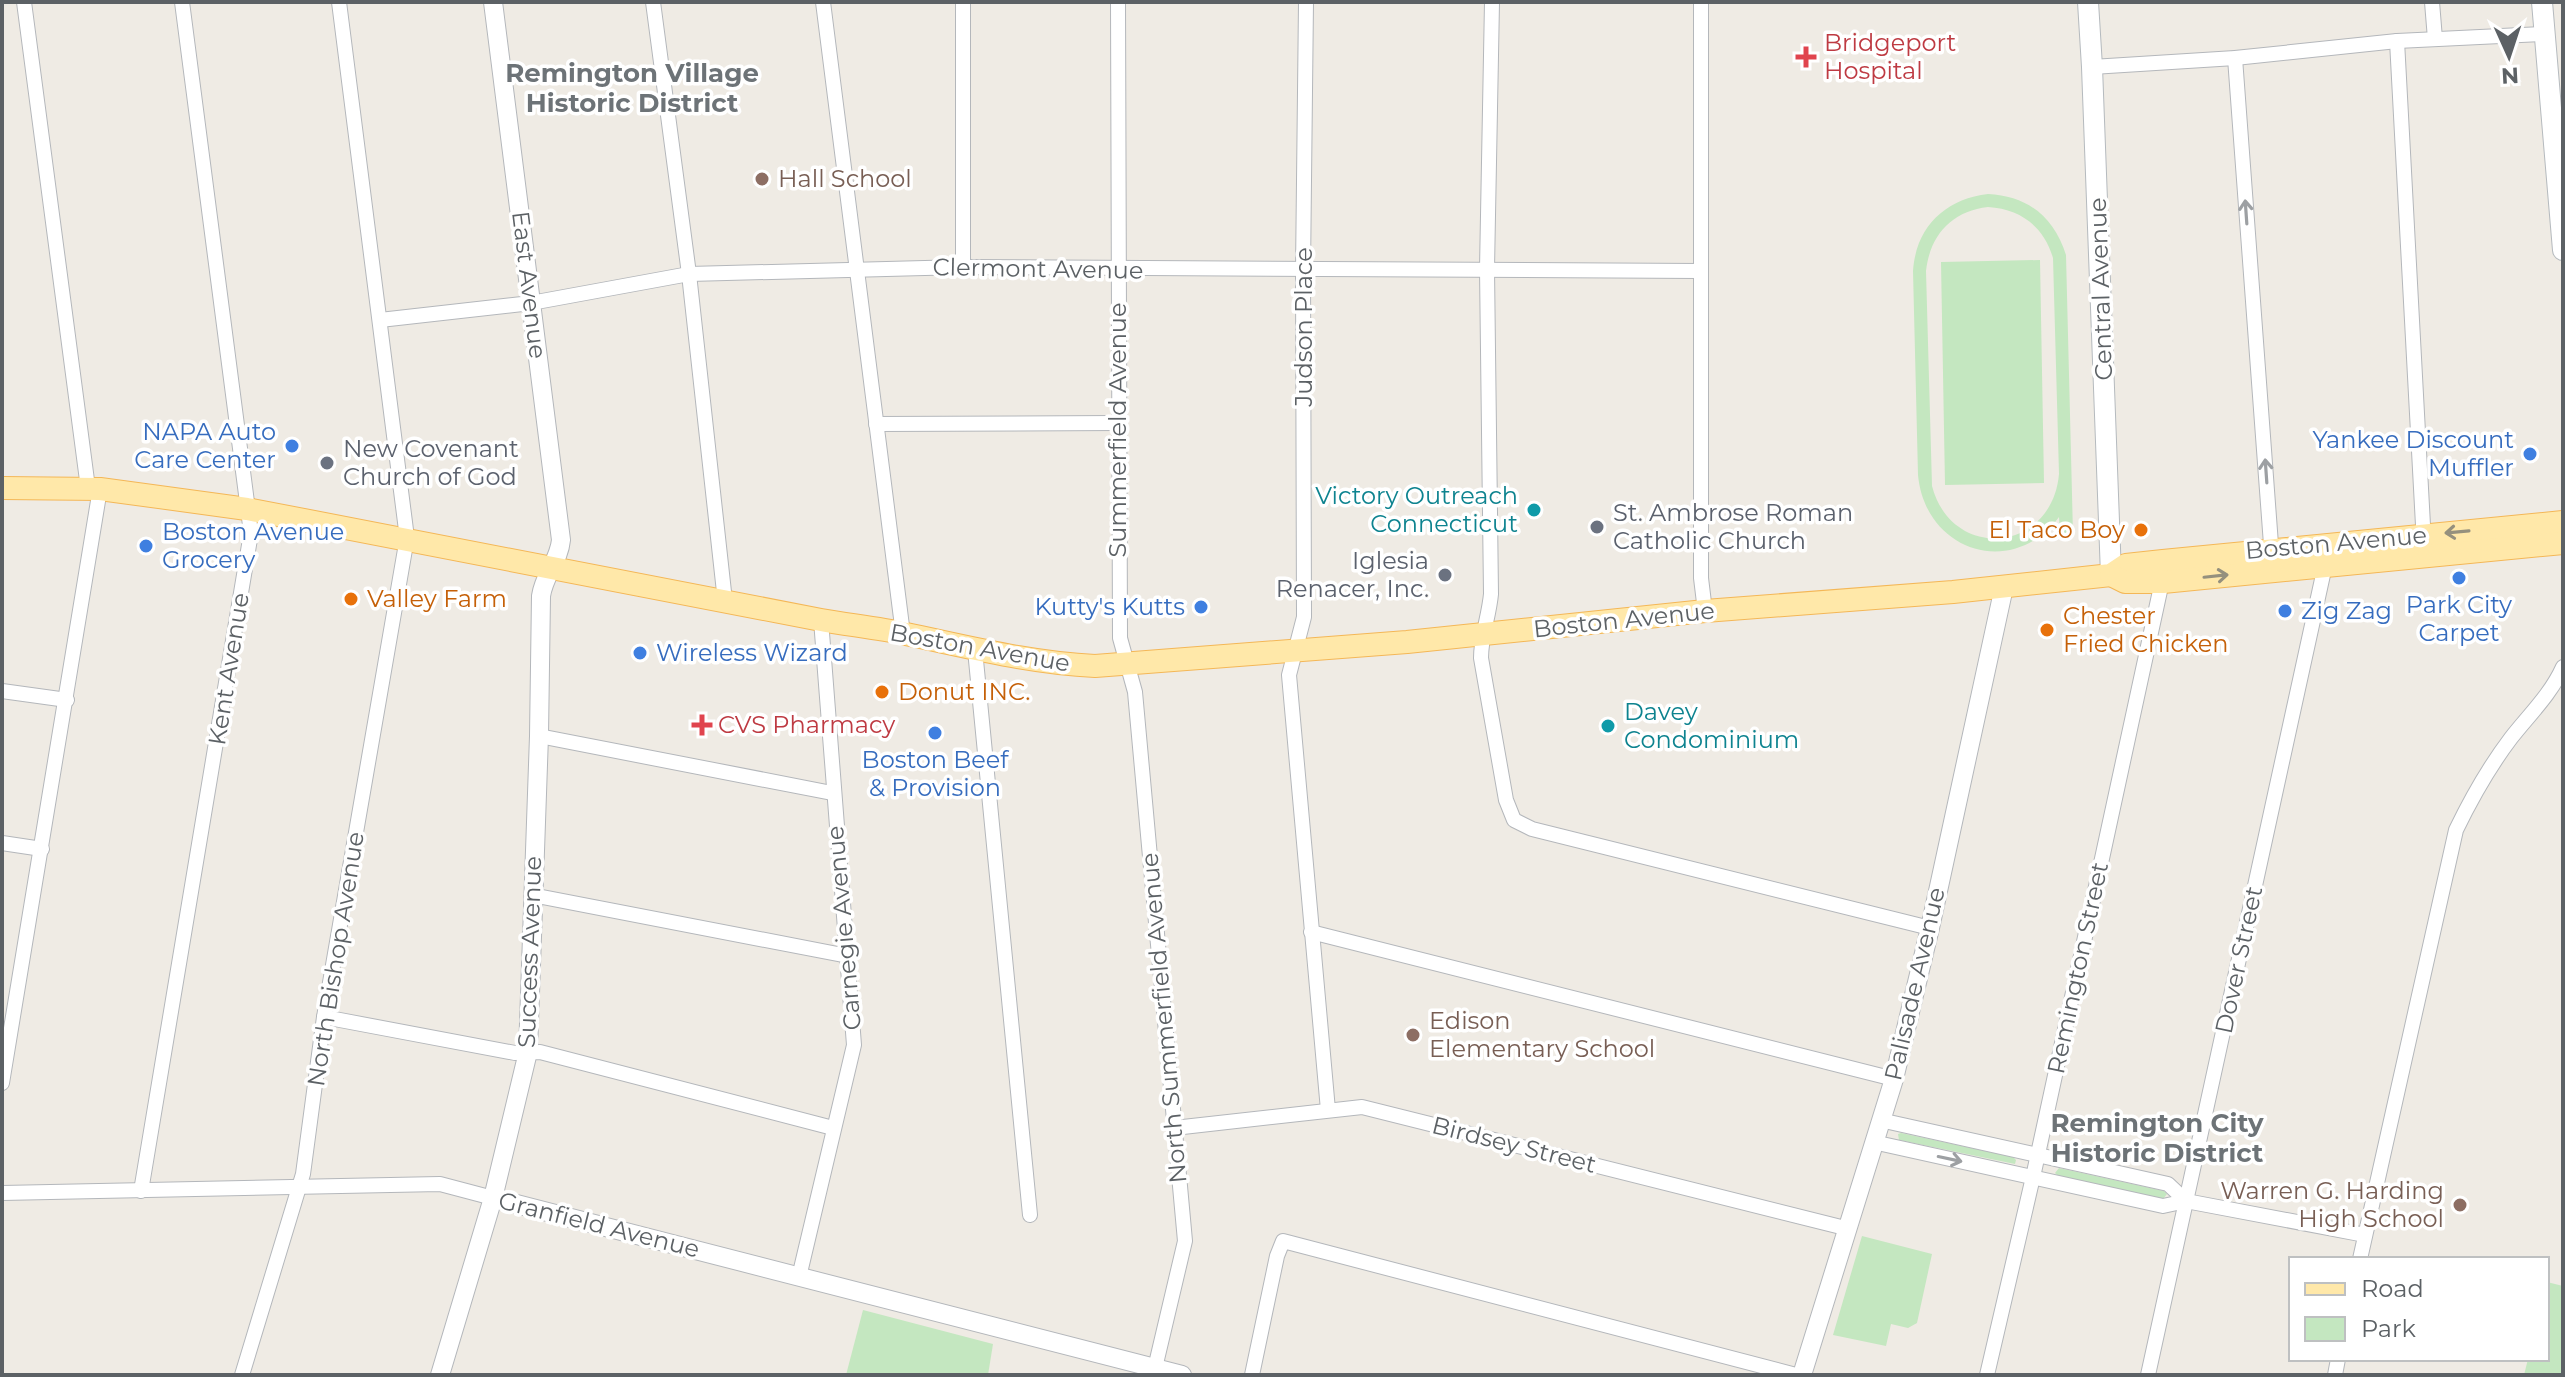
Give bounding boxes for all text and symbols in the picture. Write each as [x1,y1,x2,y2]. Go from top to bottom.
north arrow [2469,16,2549,96]
place label: Bridgeport Hospital [1824,28,1957,85]
marker: Bridgeport Hospital [1795,46,1817,68]
district label: Remington Village Historic District [505,57,759,119]
text: N [2500,62,2520,89]
place label: Hall School [778,164,912,193]
marker: Hall School [753,170,771,188]
street label: Central Avenue [2083,197,2118,381]
one-way arrow [2238,199,2253,226]
street label: East Avenue [506,210,553,360]
street label: Judson Place [1289,247,1318,408]
street label: Clermont Avenue [932,252,1144,285]
street label: Summerfield Avenue [1103,303,1132,558]
place label: NAPA Auto Care Center [134,417,276,474]
place label: Yankee Discount Muffler [2312,425,2514,482]
place label: New Covenant Church of God [343,434,519,491]
marker: NAPA Auto Care Center [283,437,301,455]
marker: Yankee Discount Muffler [2521,445,2539,463]
marker: New Covenant Church of God [318,454,336,472]
one-way arrow [2258,458,2273,485]
place label: Victory Outreach Connecticut [1315,481,1518,538]
place label: St. Ambrose Roman Catholic Church [1613,498,1853,555]
marker: Victory Outreach Connecticut [1525,501,1543,519]
place label: El Taco Boy [1989,515,2125,544]
place label: Boston Avenue Grocery [162,517,344,574]
marker: St. Ambrose Roman Catholic Church [1588,518,1606,536]
street label: Boston Avenue [2244,520,2428,565]
marker: El Taco Boy [2132,521,2150,539]
one-way arrow [2445,525,2471,540]
marker: Boston Avenue Grocery [137,537,155,555]
place label: Iglesia Renacer, Inc. [1276,546,1429,603]
marker: Iglesia Renacer, Inc. [1436,566,1454,584]
one-way arrow [2202,569,2229,584]
marker: Park City Carpet [2450,569,2468,587]
place label: Valley Farm [367,584,507,613]
marker: Valley Farm [342,590,360,608]
place label: Park City Carpet [2406,590,2512,647]
street label: Kent Avenue [202,591,255,747]
place label: Kutty's Kutts [1034,592,1185,621]
street label: Boston Avenue [1532,596,1716,643]
place label: Zig Zag [2301,596,2392,625]
marker: Kutty's Kutts [1192,598,1210,616]
place label: Chester Fried Chicken [2063,601,2229,658]
marker: Zig Zag [2276,602,2294,620]
street label: Boston Avenue [888,617,1072,678]
marker: Chester Fried Chicken [2038,621,2056,639]
place label: Wireless Wizard [656,638,848,667]
marker: Wireless Wizard [631,644,649,662]
place label: Donut INC. [898,677,1030,706]
marker: Donut INC. [873,683,891,701]
place label: Davey Condominium [1624,697,1799,754]
place label: CVS Pharmacy [718,710,895,739]
marker: CVS Pharmacy [693,716,711,734]
marker: Davey Condominium [1599,717,1617,735]
marker: Boston Beef & Provision [926,724,944,742]
place label: Boston Beef & Provision [862,745,1009,802]
street label: Carnegie Avenue [820,824,867,1032]
street label: North Bishop Avenue [301,830,370,1088]
street label: North Summerfield Avenue [1135,852,1192,1185]
street label: Success Avenue [512,855,547,1049]
street label: Remington Street [2041,859,2114,1076]
street label: Dover Street [2209,883,2268,1036]
street label: Palisade Avenue [1878,884,1951,1083]
place label: Edison Elementary School [1429,1006,1655,1063]
marker: Edison Elementary School [1404,1026,1422,1044]
district label: Remington City Historic District [2051,1107,2264,1169]
street label: Birdsey Street [1429,1110,1599,1179]
one-way arrow [1936,1152,1962,1167]
place label: Warren G. Harding High School [2220,1176,2444,1233]
street label: Granfield Avenue [496,1185,703,1264]
marker: Warren G. Harding High School [2451,1196,2469,1214]
legend [2289,1257,2549,1361]
text: Road [2361,1274,2424,1303]
text: Park [2361,1314,2416,1343]

